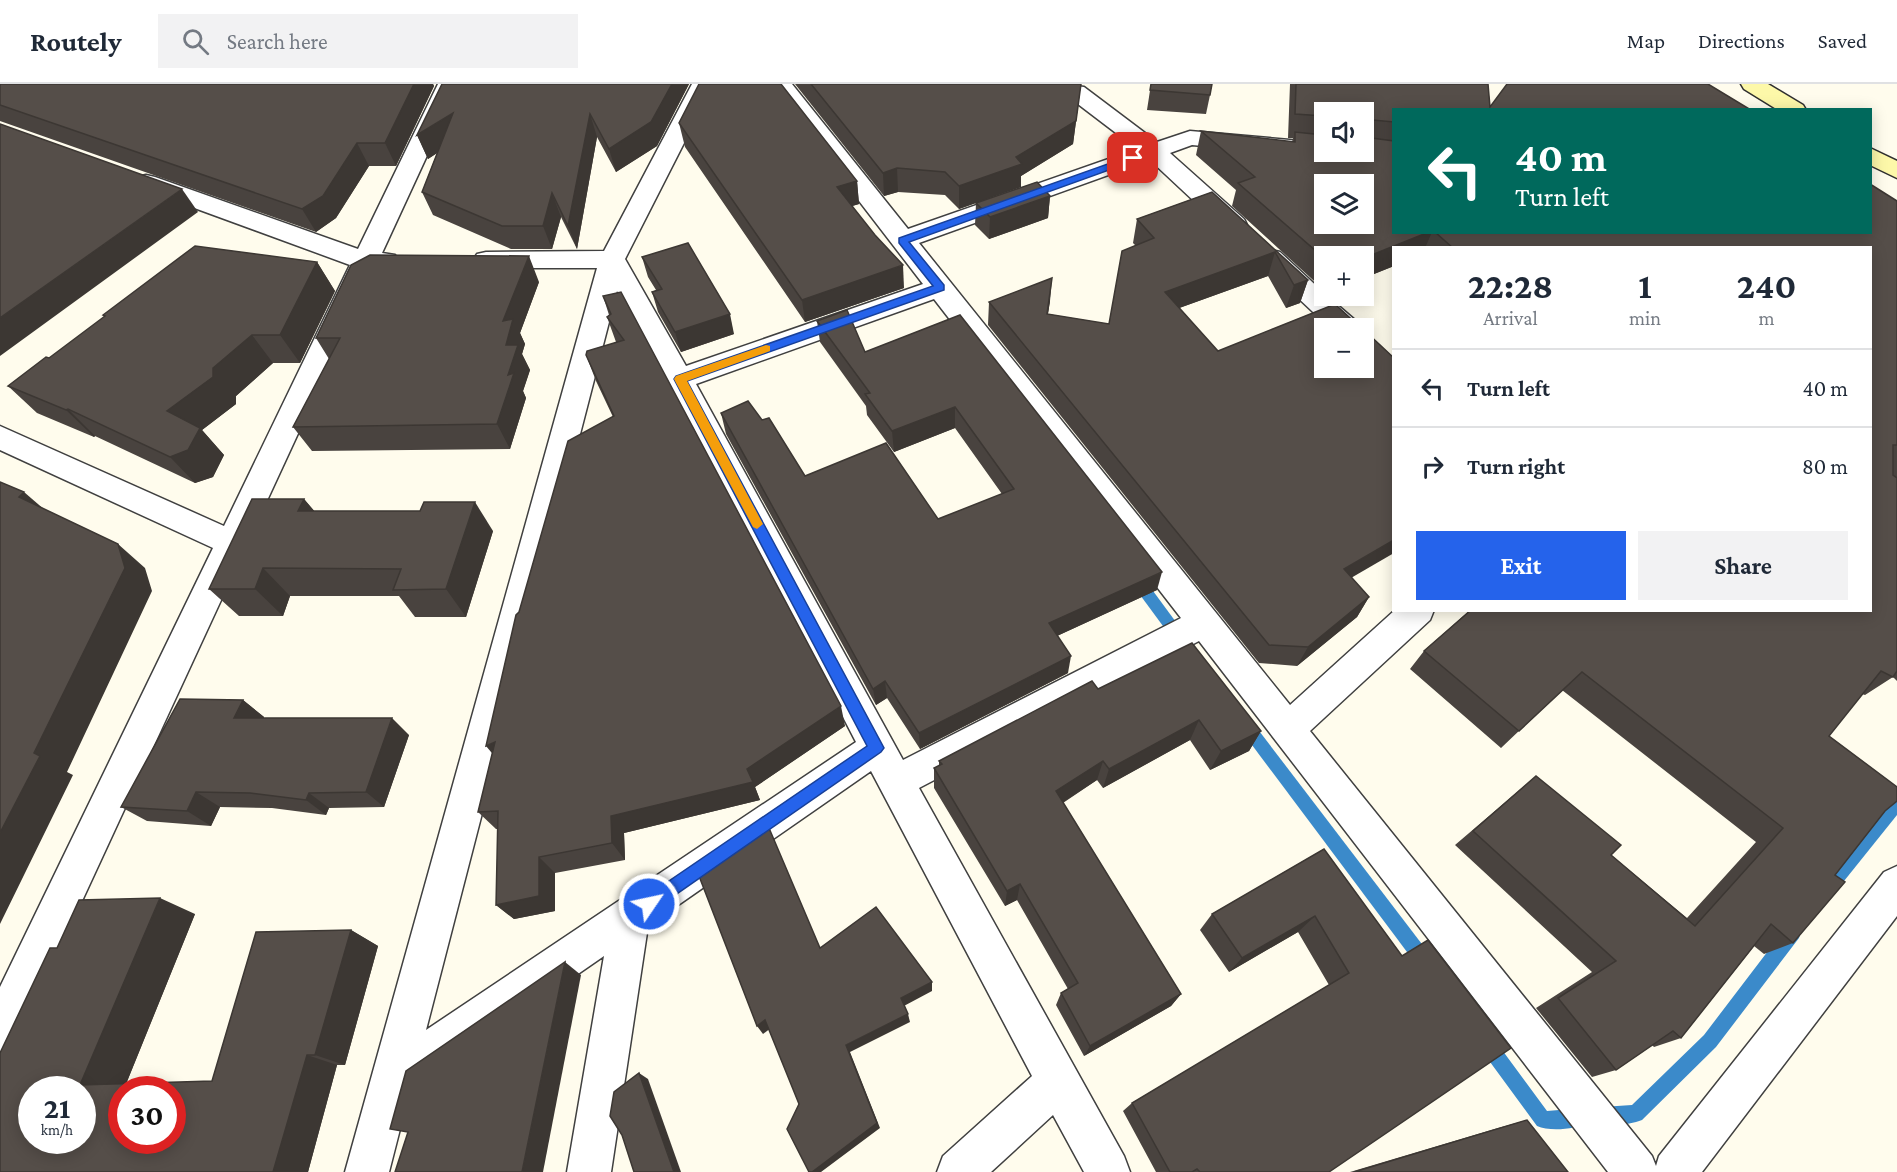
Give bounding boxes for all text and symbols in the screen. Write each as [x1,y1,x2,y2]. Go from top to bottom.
search box [158,14,578,68]
icon: search [179,25,212,58]
text: Routely [30,26,122,57]
text: Search here [227,29,328,54]
text: Map [1627,29,1665,53]
text: Directions [1698,29,1785,53]
text: Saved [1818,29,1867,53]
map controls [1314,102,1374,378]
button: sound [1314,102,1374,162]
pin [1107,132,1158,183]
icon: left [1416,132,1494,210]
text: 40 m [1515,133,1607,180]
icon: arrive [1116,141,1149,174]
button: layers [1314,174,1374,234]
text: Turn left [1515,182,1609,212]
button: + [1314,246,1374,306]
text: 22:28 [1468,266,1553,306]
text: 1 [1638,266,1652,306]
text: 240 [1737,266,1796,306]
text: Arrival [1483,307,1538,329]
text: min [1629,307,1661,329]
text: m [1758,307,1775,329]
button: − [1314,318,1374,378]
icon: left [1416,372,1449,405]
text: Turn left [1467,376,1550,401]
text: 40 m [1803,376,1848,401]
icon: right [1416,450,1449,483]
text: Turn right [1467,454,1565,479]
text: 80 m [1802,454,1848,479]
button: Exit [1416,531,1626,600]
button: Share [1638,531,1848,600]
position arrow [617,872,681,936]
speed limit sign: 30 [108,1076,186,1154]
text: 21 [44,1091,70,1124]
text: km/h [41,1122,73,1138]

